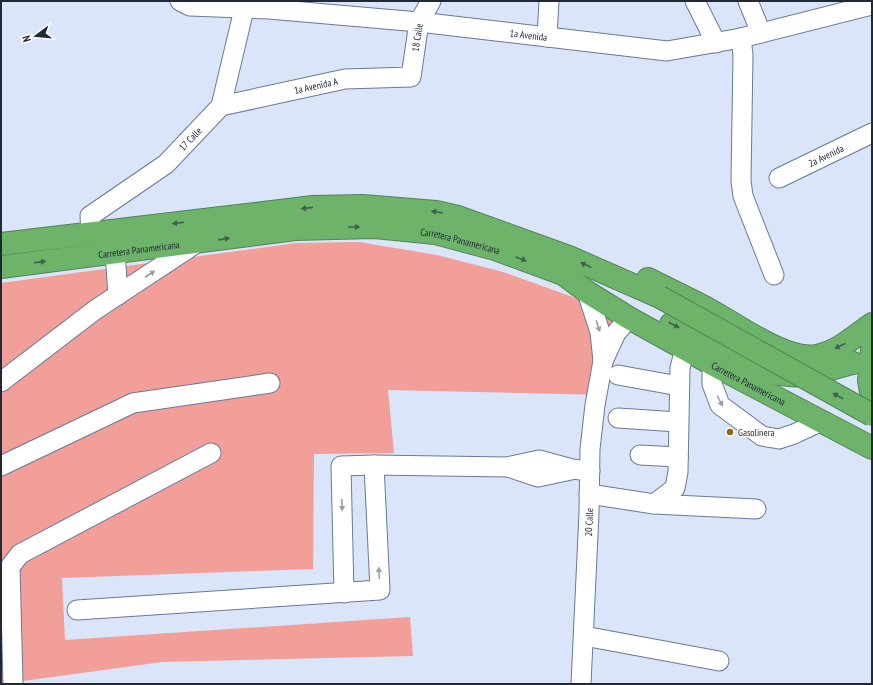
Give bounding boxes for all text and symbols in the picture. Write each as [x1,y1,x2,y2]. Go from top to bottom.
north arrow [16,16,56,56]
street label: 18 Calle [409,22,426,52]
street label: 1a Avenida [509,27,548,44]
text: N [19,34,34,44]
street label: 1a Avenida A [293,75,339,97]
street label: 17 Calle [176,124,205,154]
street label: 2a Avenida [806,142,846,170]
one-way arrow [301,205,313,211]
one-way arrow [431,209,443,215]
one-way arrow [172,220,184,226]
one-way arrow [348,224,361,230]
street label: Carretera Panamericana [420,226,502,257]
one-way arrow [218,236,230,242]
street label: Carretera Panamericana [97,238,180,261]
one-way arrow [516,256,528,262]
one-way arrow [34,259,46,265]
one-way arrow [580,262,591,268]
one-way arrow [145,270,155,278]
one-way arrow [595,320,601,332]
one-way arrow [668,322,680,329]
one-way arrow [834,343,846,349]
street label: Carretera Panamericana [709,359,788,408]
one-way arrow [832,393,844,400]
one-way arrow [717,395,723,407]
place label: Gasolinera [738,426,774,439]
marker: Gasolinera [725,427,735,437]
one-way arrow [339,499,345,512]
street label: 20 Calle [582,508,596,537]
one-way arrow [376,567,383,579]

